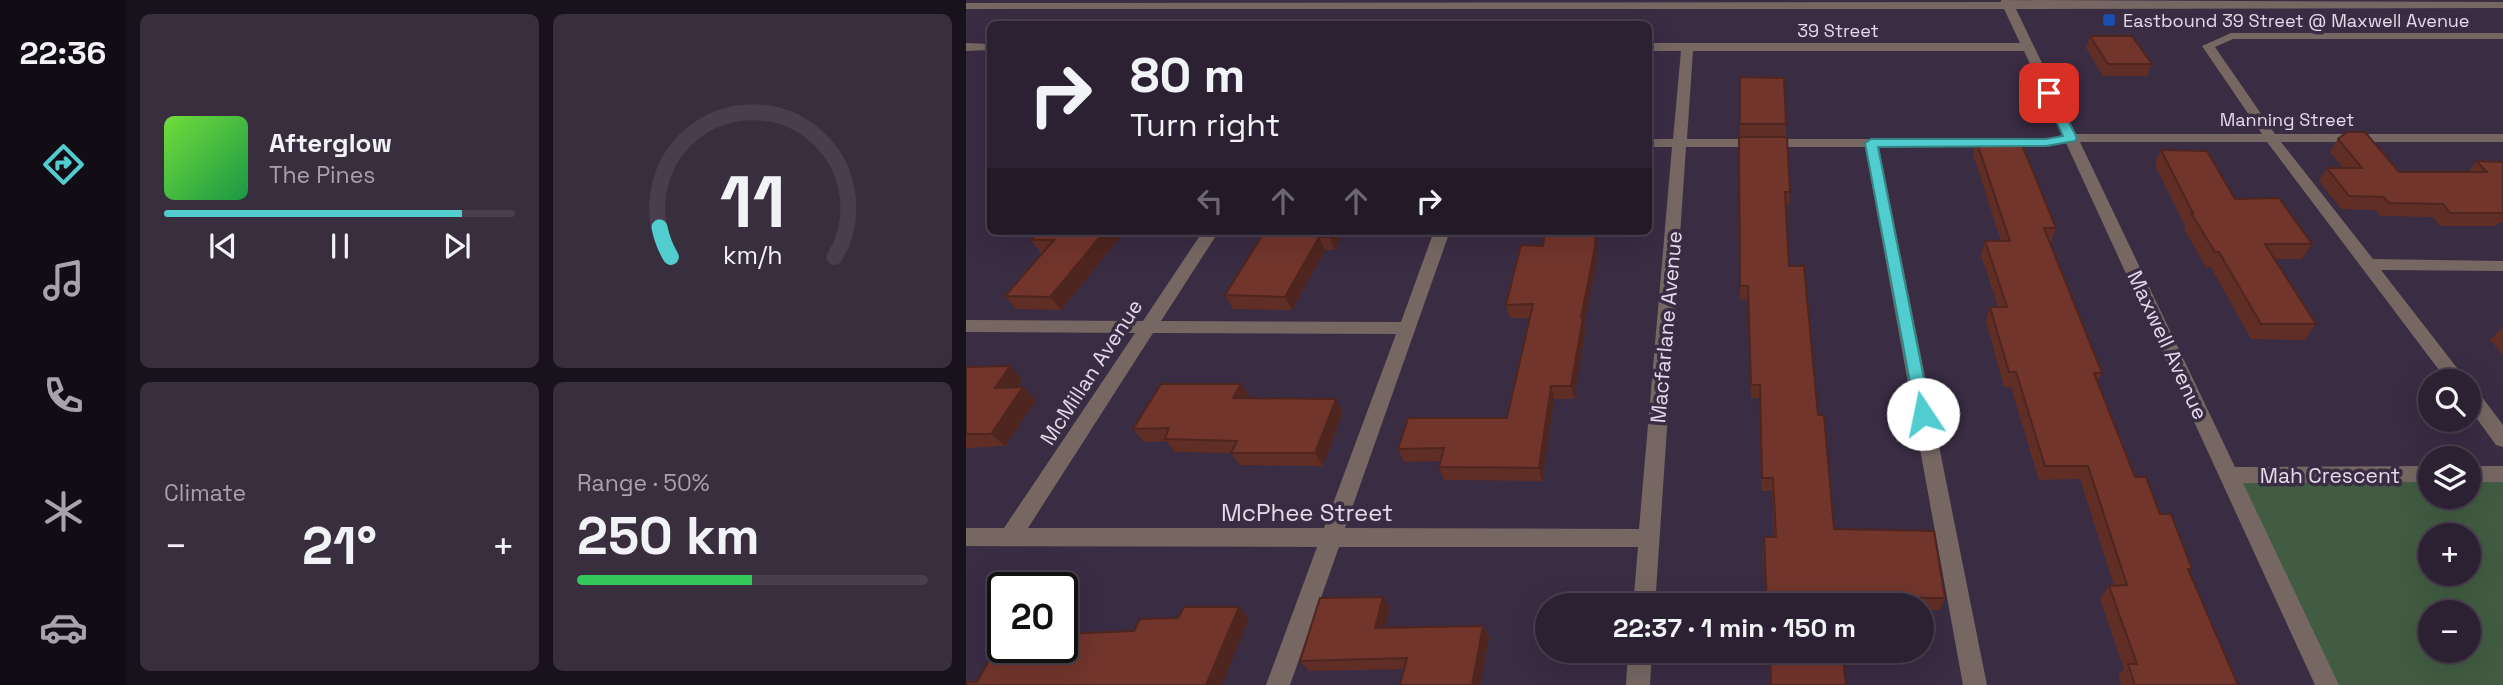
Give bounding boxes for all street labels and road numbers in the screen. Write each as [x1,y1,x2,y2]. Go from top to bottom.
street label: 39 Street [1797,19,1879,42]
street label: Manning Street [2220,108,2354,131]
street label: Macfarlane Avenue [1644,230,1688,424]
street label: Maxwell Avenue [2122,266,2214,424]
street label: McMillan Avenue [1034,294,1148,450]
street label: Mah Crescent [2260,462,2400,489]
street label: McPhee Street [1221,497,1393,528]

